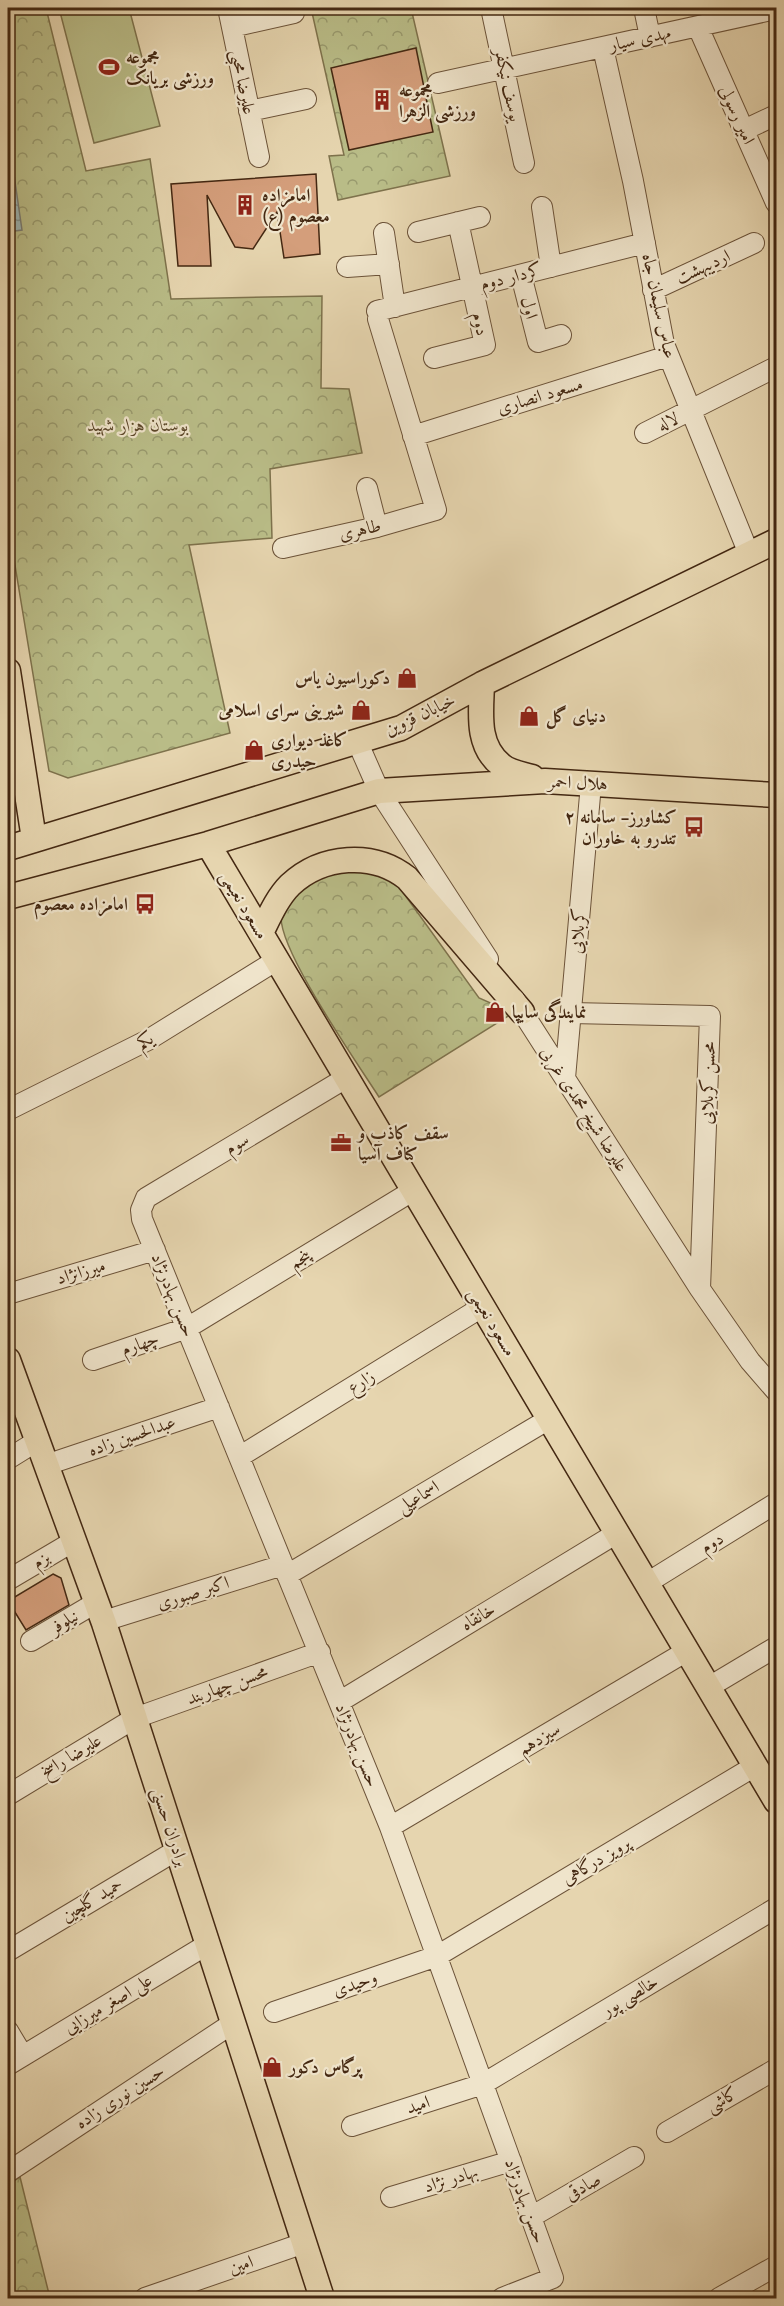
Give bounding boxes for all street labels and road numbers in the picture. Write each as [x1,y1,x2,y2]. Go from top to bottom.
street label: مهدی سیار [605,20,673,58]
street label: یوسف نیکفر [488,44,528,125]
street label: علیرضا محبی [222,47,262,117]
street label: امیر رسولی [713,82,761,149]
street label: اردیبهشت [672,243,735,291]
street label: عباس سلیمان جاه [636,251,682,361]
street label: کردار دوم [478,257,545,300]
street label: اول [514,294,544,322]
street label: دوم [462,310,495,339]
street label: مسعود انصاری [494,371,586,421]
street label: لاله [653,406,683,438]
street label: طاهری [337,513,383,547]
street label: خیابان قزوین [380,688,460,742]
street label: هلال احمر [546,769,608,797]
street label: مسعود نعیمی [214,866,274,944]
street label: کربلایی [564,907,592,955]
street label: یکم [132,1025,161,1059]
street label: علیرضا شیخ محمدی غربی [532,1041,634,1178]
street label: محسن کربلایی [694,1041,722,1125]
street label: سوم [220,1127,256,1164]
street label: پنجم [284,1242,319,1279]
street label: حسن بهادرنژاد [145,1249,201,1341]
street label: ميرزانژاد [54,1253,108,1291]
street label: مسعود نعیمی [462,1283,522,1361]
street label: چهارم [118,1326,163,1365]
street label: زارع [343,1364,381,1402]
street label: عبدالحسین زاده [85,1409,179,1463]
street label: اسماعیلی [392,1475,444,1519]
street label: دوم [695,1526,730,1562]
street label: بزم [27,1545,56,1578]
street label: اکبر صبوری [154,1570,232,1616]
street label: خانقاه [456,1597,500,1637]
street label: نیلوفر [43,1604,83,1641]
street label: محسن چهاربند [183,1659,271,1711]
street label: حسن بهادرنژاد [329,1699,385,1791]
street label: سیزدهم [513,1717,567,1765]
street label: علیرضا راسخ [36,1728,108,1787]
street label: برادران حسنی [145,1784,195,1870]
street label: پرویز درگاهی [557,1830,636,1891]
street label: حمید گلچین [56,1872,128,1928]
street label: وحیدی [329,1965,381,2003]
street label: علی اصغر میرزایی [59,1968,157,2040]
street label: خالصی پور [595,1969,663,2024]
street label: حسین نوری زاده [71,2059,169,2135]
street label: کاشی [701,2081,743,2119]
street label: امید [403,2089,433,2121]
street label: حسن بهادرنژاد [498,2155,552,2247]
street label: بهادر نژاد [421,2159,481,2199]
street label: صادقی [560,2167,606,2207]
street label: امین [225,2249,257,2281]

